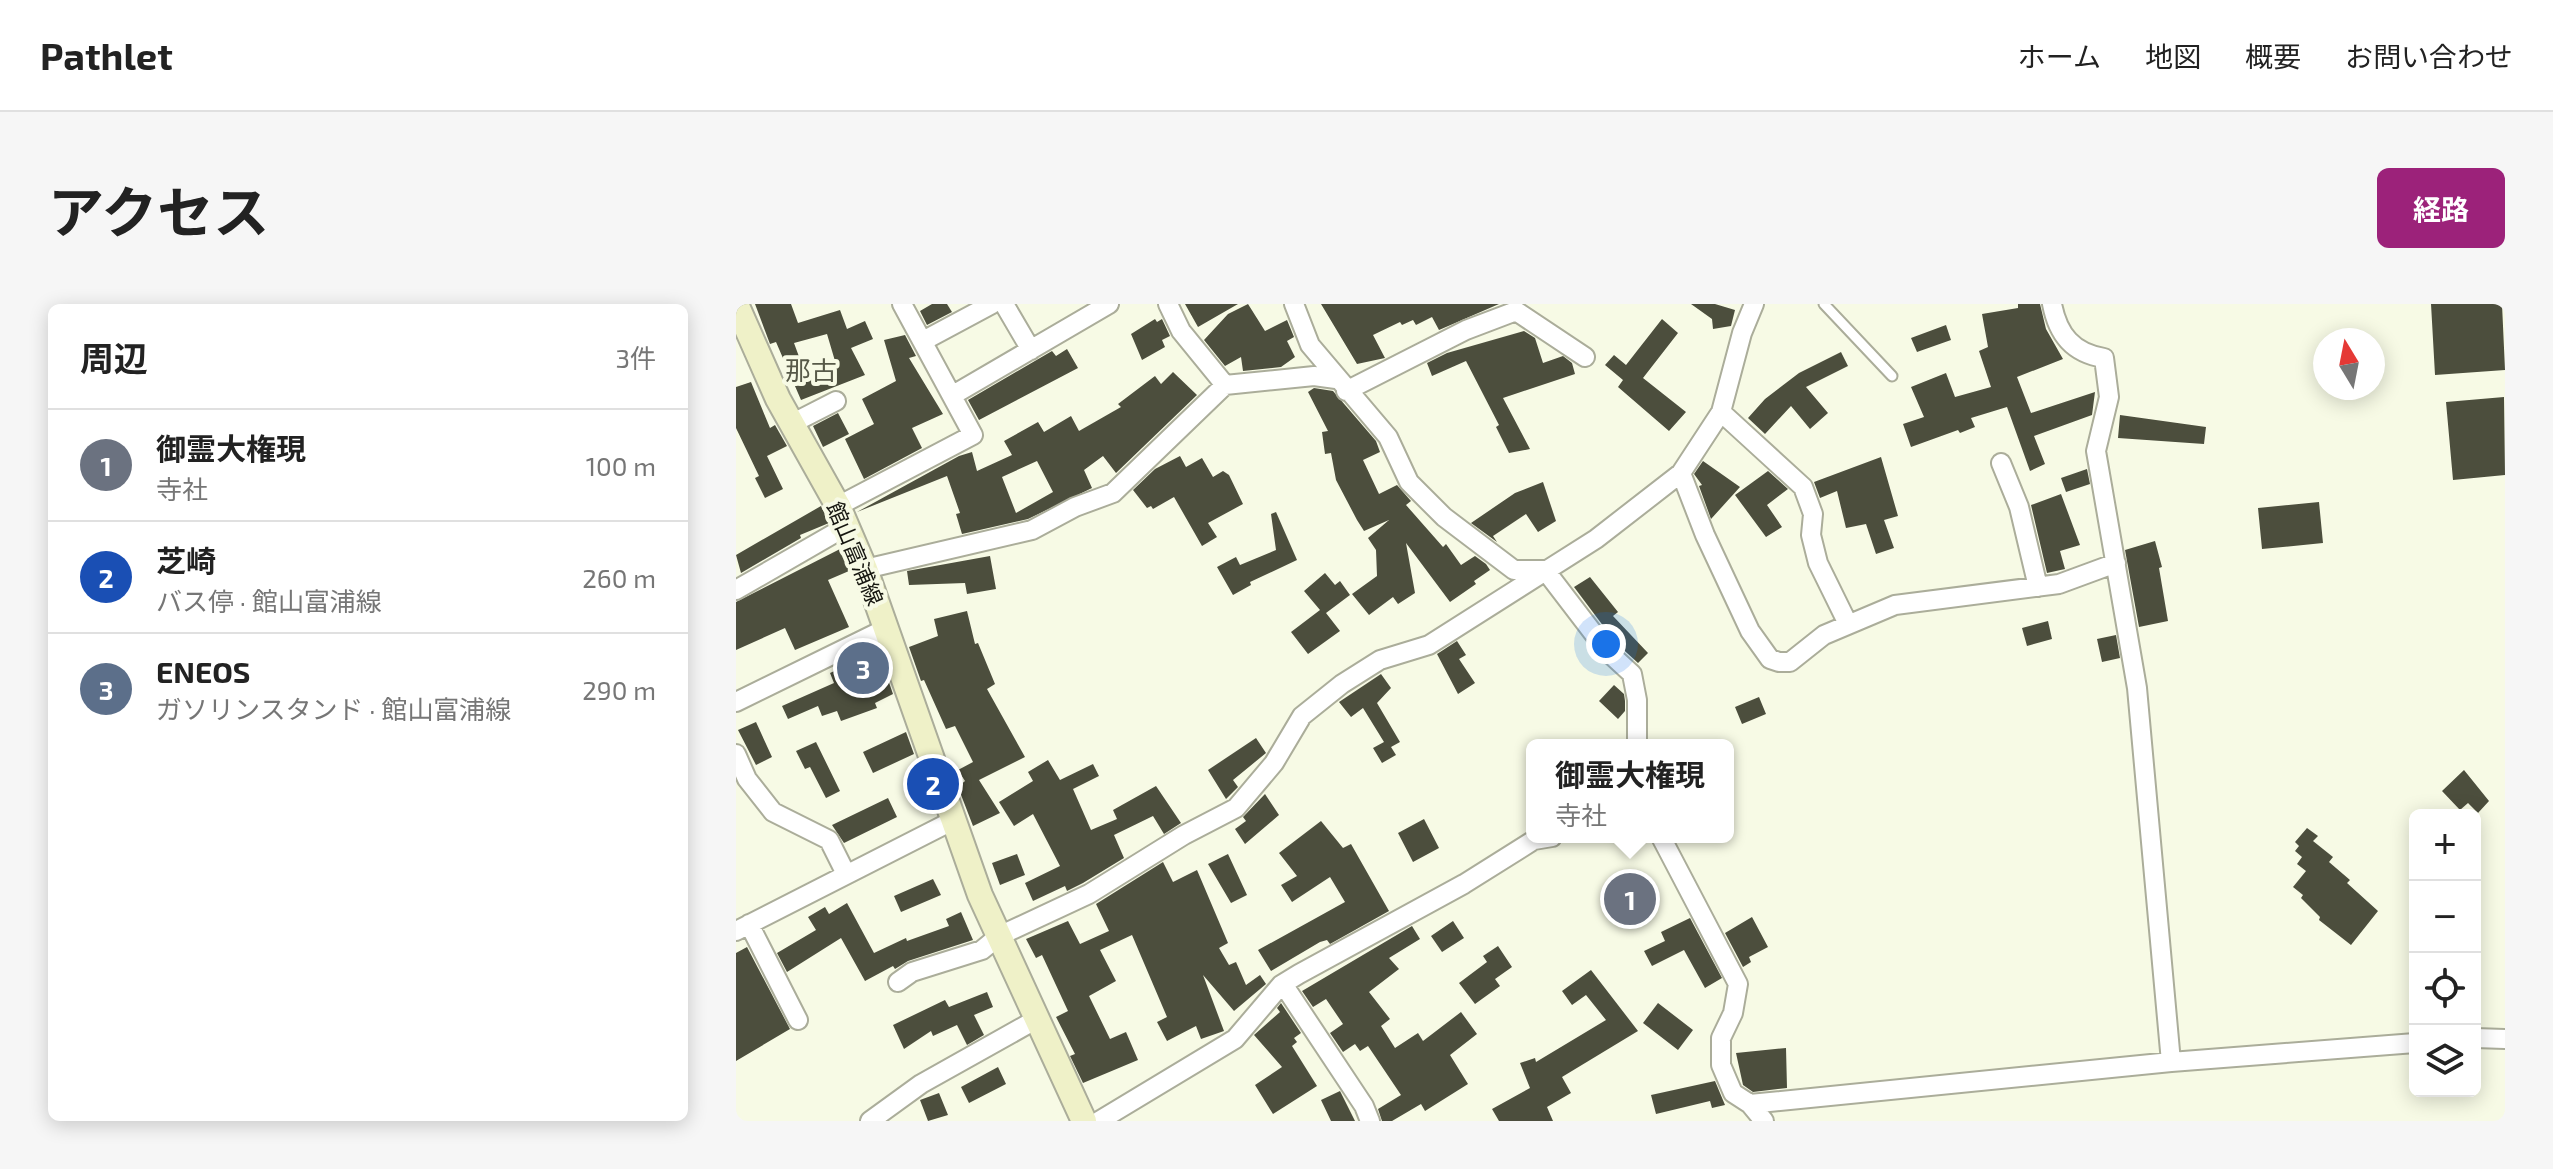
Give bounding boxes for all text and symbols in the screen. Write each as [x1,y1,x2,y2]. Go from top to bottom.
text: Pathlet [40,32,173,78]
text: ホーム [2018,39,2101,73]
text: 地図 [2145,39,2201,73]
text: 概要 [2245,39,2301,73]
text: お問い合わせ [2345,39,2513,73]
button: 経路 [2377,168,2505,248]
text: アクセス [48,177,269,244]
north arrow [2313,328,2385,400]
text: 周辺 [80,337,148,378]
text: 3件 [616,342,656,373]
district label: 那古 [785,354,837,385]
text: 御霊大権現 [156,430,306,466]
text: 1 [100,450,112,481]
text: 100 m [586,450,656,481]
text: 寺社 [156,473,208,504]
street label: 館山富浦線 [823,497,889,609]
text: 芝崎 [156,542,216,578]
text: 2 [98,562,114,593]
text: 260 m [582,562,656,593]
text: バス停 · 館山富浦線 [156,585,382,616]
your location [1586,624,1626,664]
pin: 3 [837,638,889,698]
text: ENEOS [156,653,250,689]
text: 3 [99,674,113,705]
text: 290 m [582,674,656,705]
text: ガソリンスタンド · 館山富浦線 [156,693,511,724]
popup [1526,739,1734,843]
pin: 2 [907,754,959,814]
text: 御霊大権現 [1555,756,1705,792]
text: 寺社 [1555,799,1607,830]
map controls [2409,809,2481,1097]
button: + [2409,809,2481,881]
pin: 1 [1604,869,1656,929]
button: − [2409,881,2481,953]
button: locate [2409,953,2481,1025]
button: layers [2409,1025,2481,1097]

